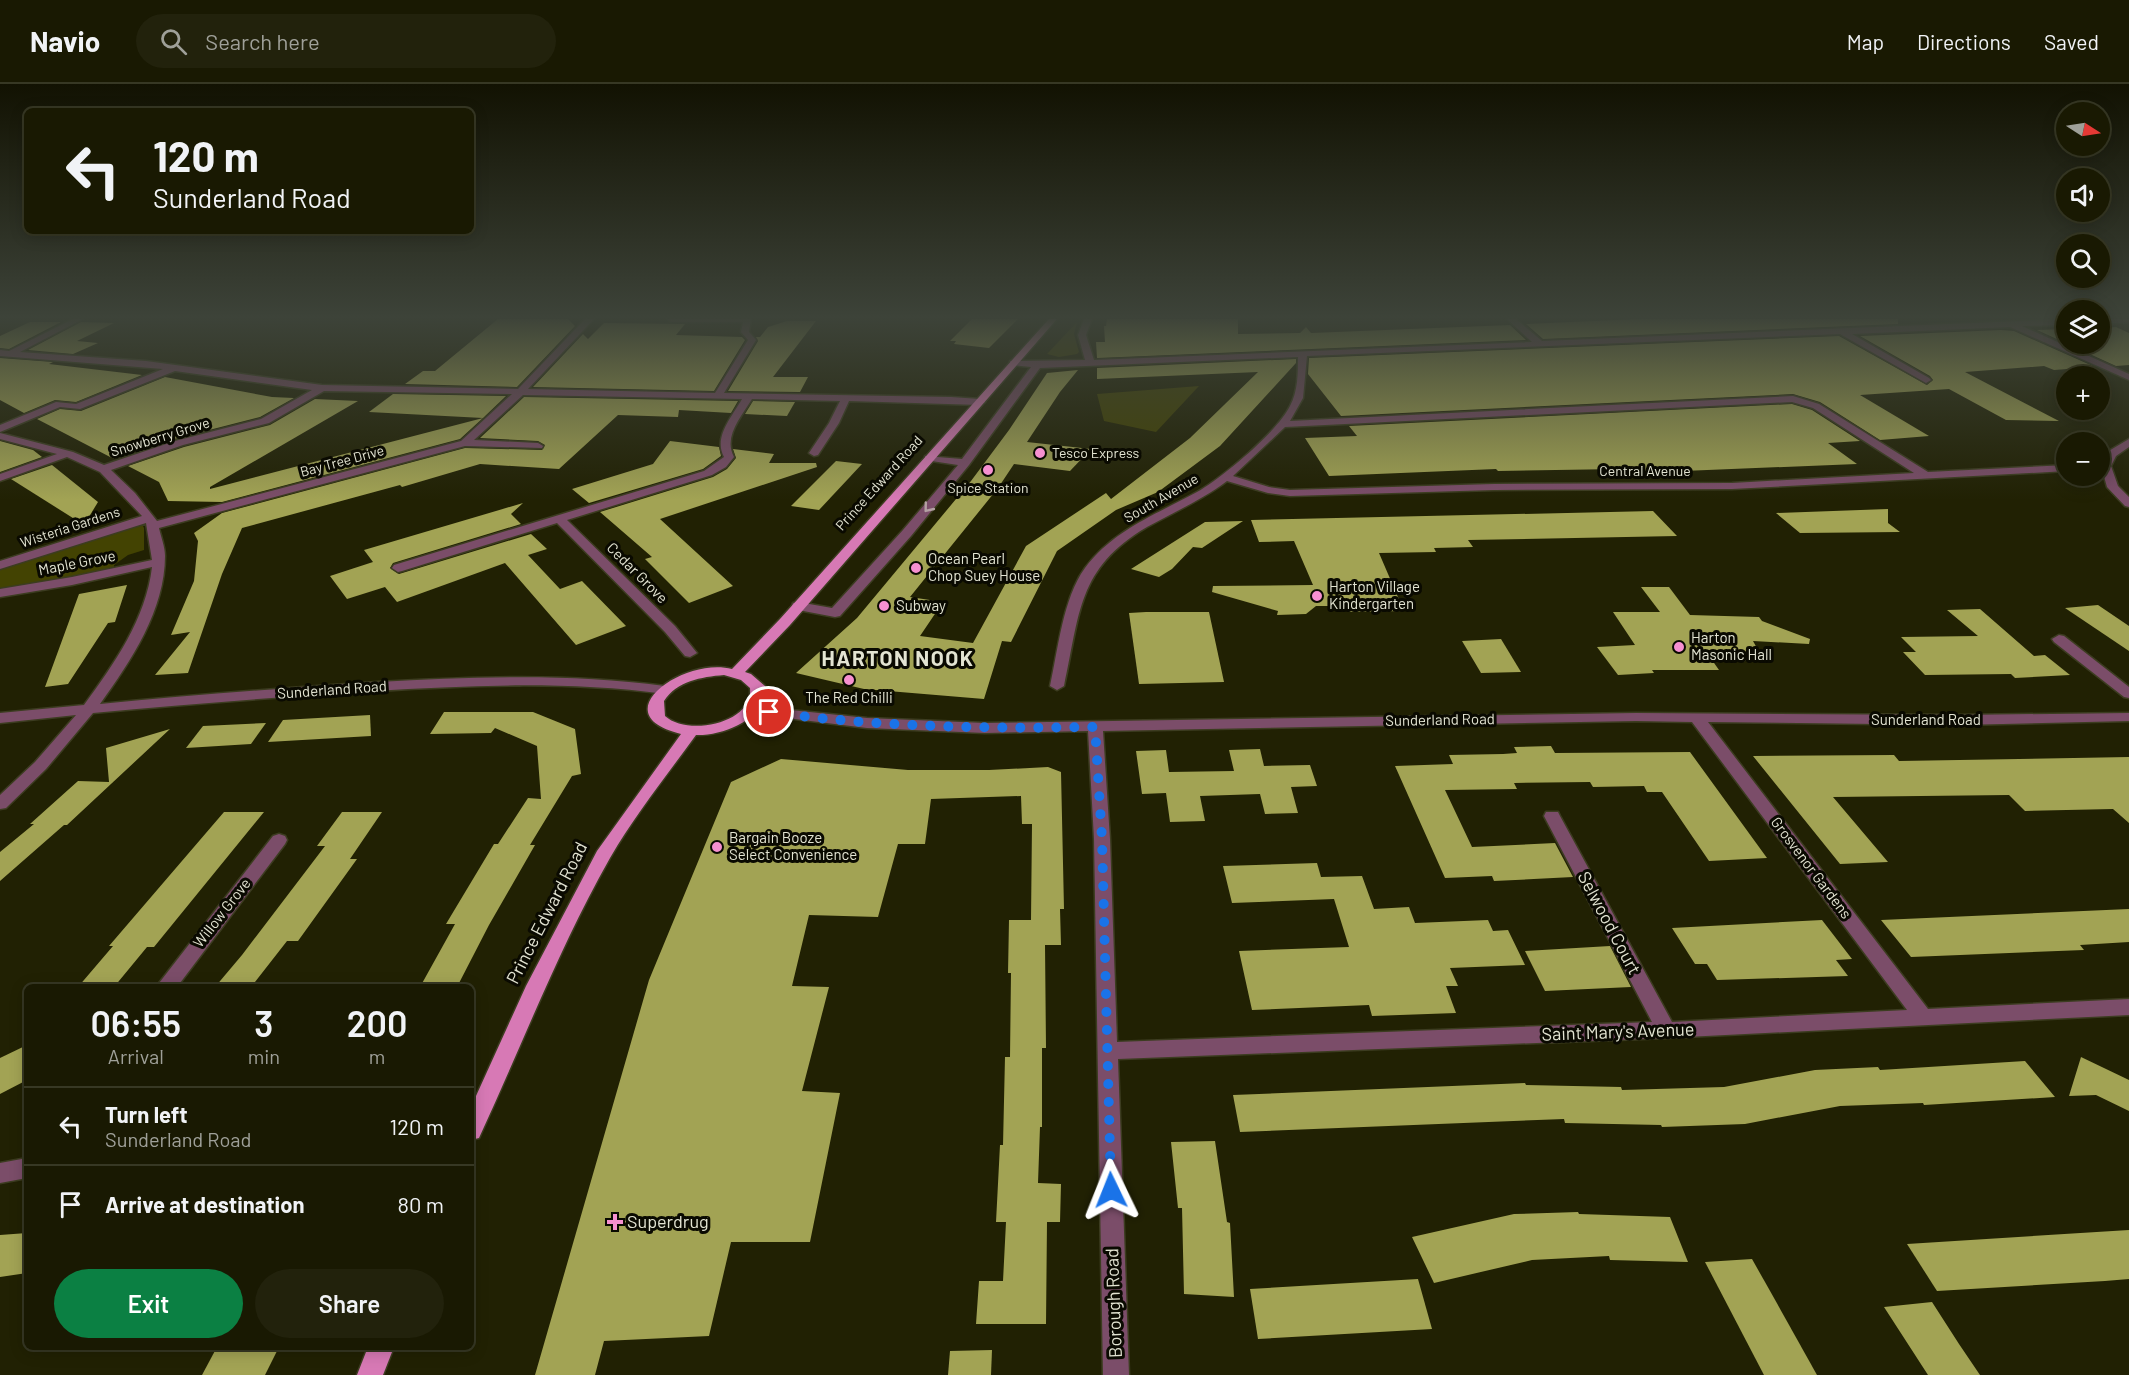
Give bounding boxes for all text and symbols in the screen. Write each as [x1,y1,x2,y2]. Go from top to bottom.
search box [136,14,556,68]
text: Navio [30,24,100,58]
icon: search [157,25,190,58]
text: Search here [205,28,320,54]
text: Map [1847,29,1884,54]
text: Directions [1917,29,2011,54]
text: Saved [2044,29,2099,54]
north arrow [2056,102,2110,156]
map controls [2056,102,2110,486]
text: 120 m [153,130,259,180]
icon: left [54,132,132,210]
button: sound [2056,168,2110,222]
text: Sunderland Road [153,181,351,213]
button: search [2056,234,2110,288]
button: layers [2056,300,2110,354]
button: + [2056,366,2110,420]
street label: Snowberry Grove [108,413,211,460]
street label: Prince Edward Road [832,432,926,534]
button: − [2056,432,2110,486]
street label: Bay Tree Drive [298,441,386,480]
place label: Tesco Express [1052,444,1139,461]
marker: Tesco Express [1033,446,1047,460]
street label: Central Avenue [1599,462,1691,479]
marker: Spice Station [981,463,995,477]
street label: South Avenue [1120,469,1201,526]
place label: Spice Station [947,479,1029,496]
one-way arrow [925,501,936,512]
street label: Wisteria Gardens [18,502,122,551]
street label: Cedar Grove [604,538,672,606]
street label: Maple Grove [37,546,117,578]
place label: Ocean Pearl Chop Suey House [928,549,1040,584]
marker: Ocean Pearl Chop Suey House [909,561,923,575]
place label: Harton Village Kindergarten [1329,577,1420,612]
marker: Harton Village Kindergarten [1310,589,1324,603]
place label: Subway [896,596,946,614]
marker: Subway [877,599,891,613]
place label: Harton Masonic Hall [1691,628,1772,663]
marker: Harton Masonic Hall [1672,640,1686,654]
district label: HARTON NOOK [822,645,974,670]
marker: The Red Chilli [842,673,856,687]
street label: Sunderland Road [276,676,387,702]
pin [743,686,794,737]
place label: The Red Chilli [805,688,893,706]
icon: arrive [752,695,785,728]
street label: Sunderland Road [1385,709,1495,729]
street label: Sunderland Road [1871,710,1981,728]
street label: Grosvenor Gardens [1768,813,1856,922]
place label: Bargain Booze Select Convenience [729,828,857,863]
street label: Prince Edward Road [501,838,591,987]
marker: Bargain Booze Select Convenience [710,840,724,854]
street label: Selwood Court [1573,867,1646,978]
street label: Willow Grove [189,874,254,951]
text: 06:55 [91,1001,181,1044]
text: 3 [254,1001,273,1044]
text: 200 [347,1001,407,1044]
street label: Saint Mary's Avenue [1541,1017,1695,1045]
text: Arrival [108,1044,164,1068]
text: min [248,1044,280,1068]
text: m [369,1044,385,1068]
text: Turn left [105,1101,188,1127]
icon: left [54,1110,87,1143]
text: 120 m [389,1113,444,1139]
text: Sunderland Road [105,1127,252,1151]
position arrow [1079,1158,1143,1222]
icon: arrive [54,1188,87,1221]
text: Arrive at destination [105,1191,304,1217]
text: 80 m [398,1191,444,1217]
place label: Superdrug [627,1210,709,1232]
marker: Superdrug [608,1215,622,1229]
street label: Borough Road [1100,1248,1126,1358]
button: Exit [54,1269,243,1338]
button: Share [255,1269,444,1338]

